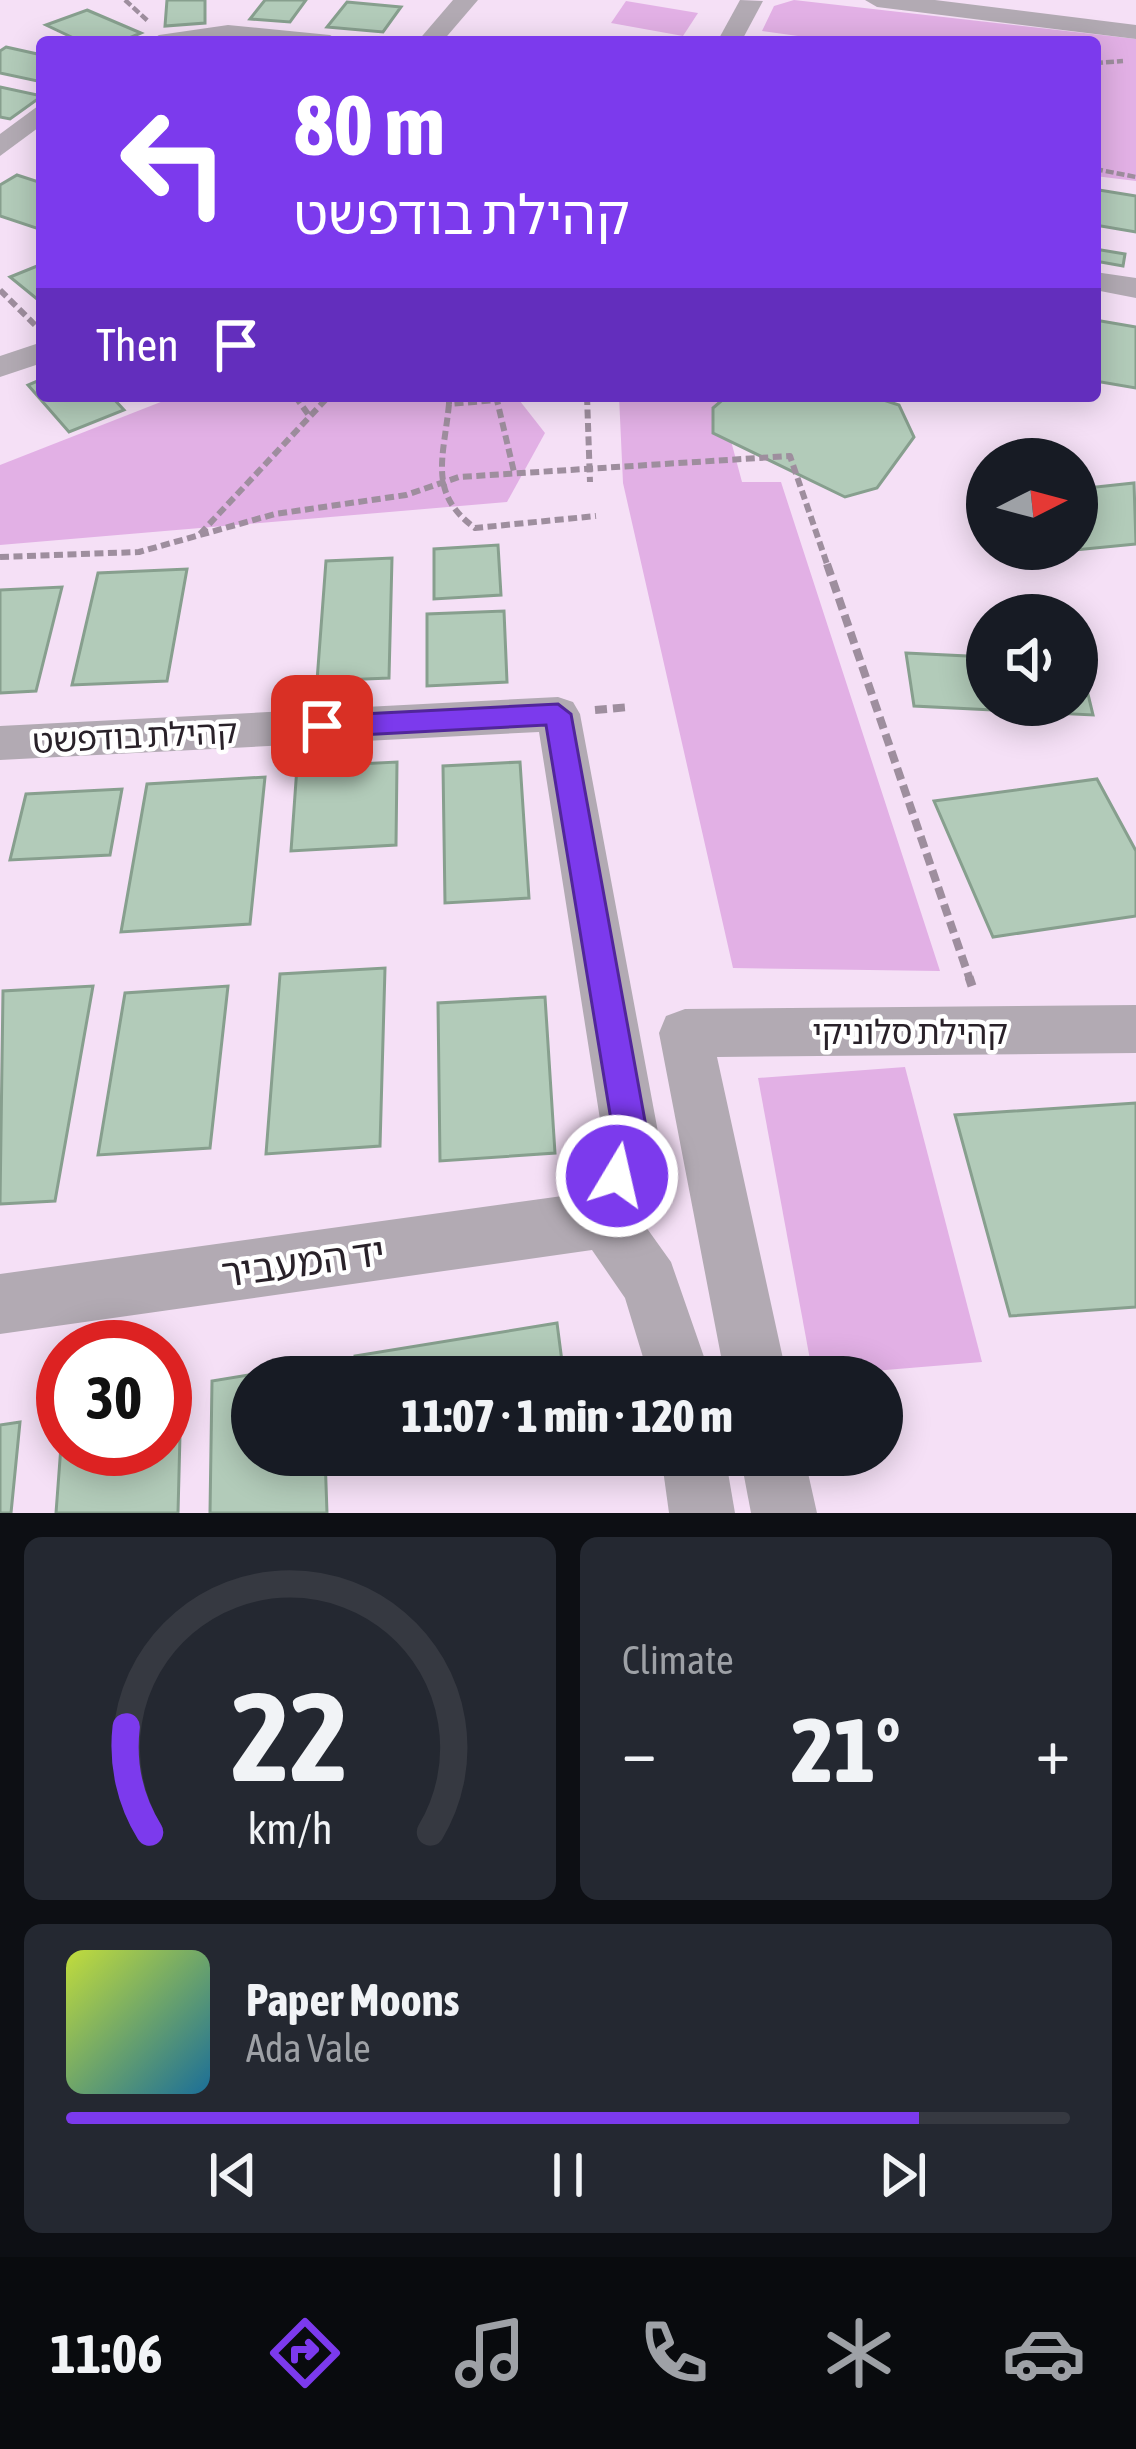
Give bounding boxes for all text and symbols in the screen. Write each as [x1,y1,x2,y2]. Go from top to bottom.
text: 80 m [294,77,445,173]
icon: left [96,84,252,240]
text: קהילת בודפשט [294,184,630,245]
icon: arrive [203,312,269,378]
text: Then [96,319,179,371]
north arrow [966,438,1098,570]
map controls [966,438,1098,726]
button: sound [966,594,1098,726]
pin [271,675,373,777]
icon: arrive [289,693,355,759]
street label: קהילת בודפשט [32,712,238,760]
street label: קהילת סלוניקי [812,1013,1008,1051]
position arrow [554,1113,680,1239]
street label: יד המעביר [218,1229,388,1295]
speed limit sign: 30 [36,1320,192,1476]
text: 11:07 · 1 min · 120 m [401,1390,733,1442]
text: Climate [622,1638,734,1682]
text: 22 [231,1664,349,1807]
text: 21° [791,1698,901,1801]
text: − [622,1712,656,1788]
text: + [1036,1712,1070,1788]
text: km/h [247,1803,333,1852]
text: Paper Moons [246,1974,459,2026]
text: Ada Vale [246,2026,371,2070]
icon: previous [200,2142,266,2208]
icon: pause [535,2142,601,2208]
icon: next [870,2142,936,2208]
icon: directions [263,2311,347,2395]
icon: music [448,2311,532,2395]
icon: phone [632,2311,716,2395]
icon: climate [817,2311,901,2395]
icon: car [1002,2311,1086,2395]
text: 11:06 [50,2323,163,2384]

